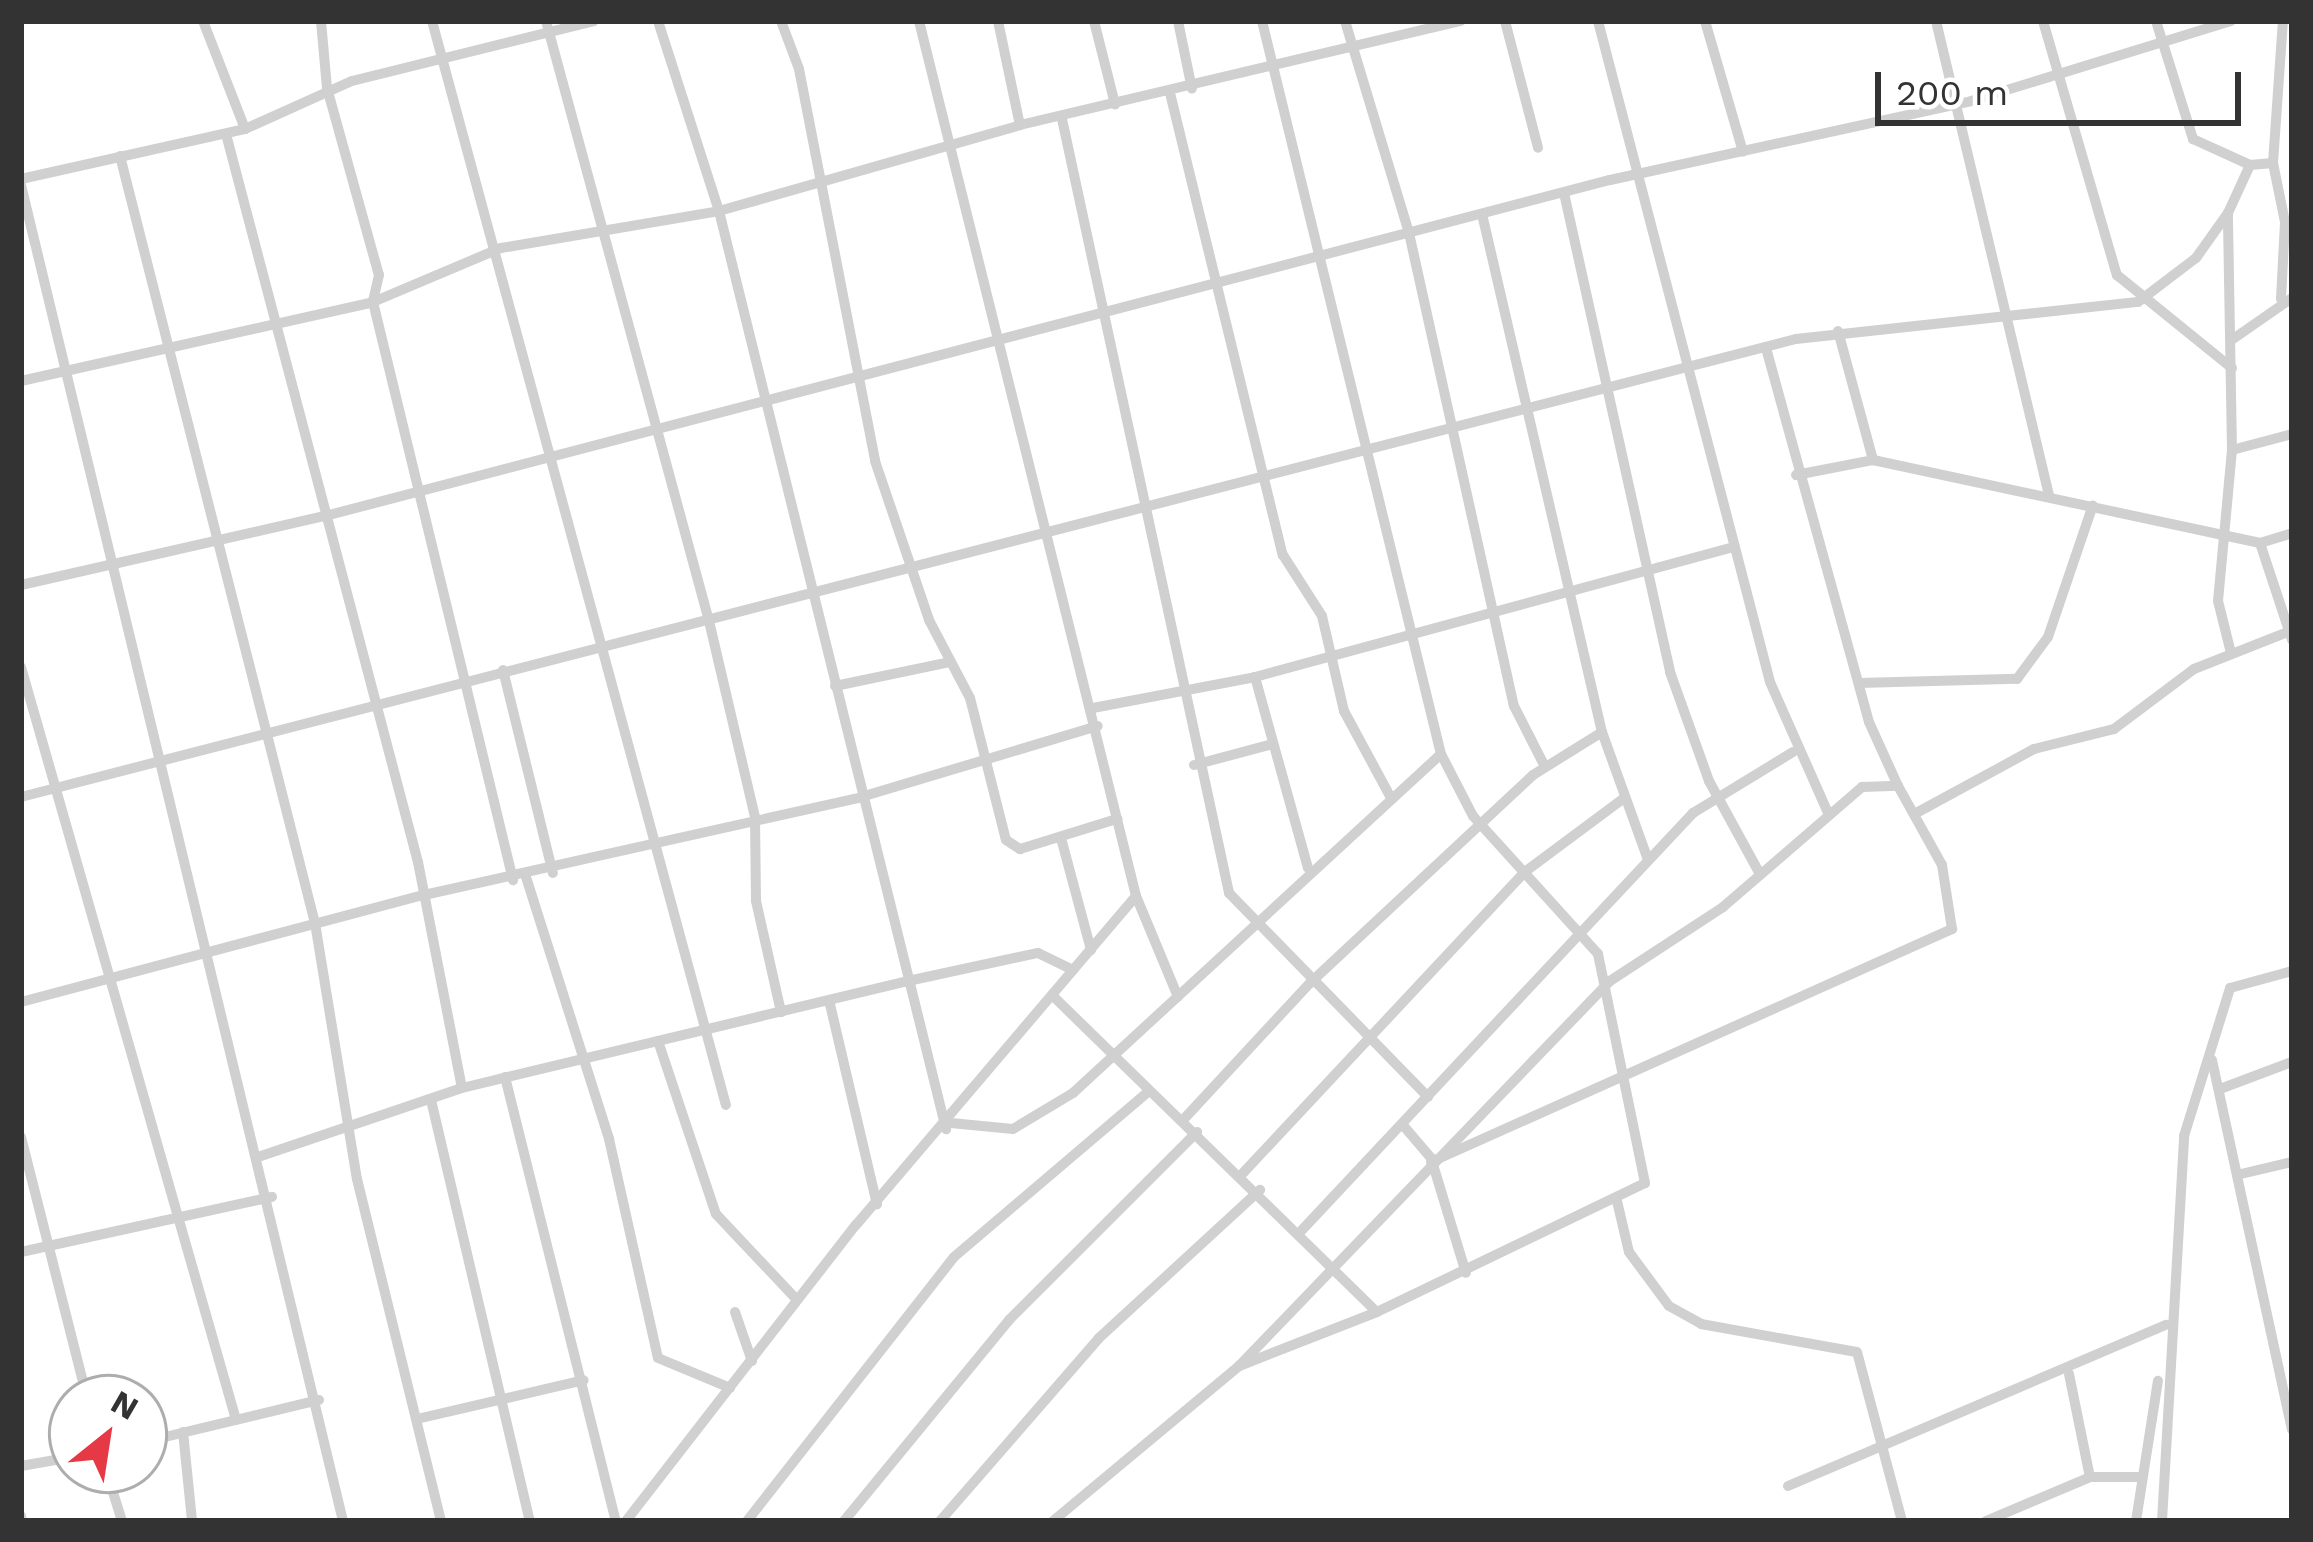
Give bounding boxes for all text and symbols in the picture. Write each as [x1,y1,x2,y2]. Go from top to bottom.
scale bar [1881,48,2247,122]
text: 200 m [1896,72,2008,114]
north arrow [48,1374,168,1494]
text: N [104,1382,145,1428]

